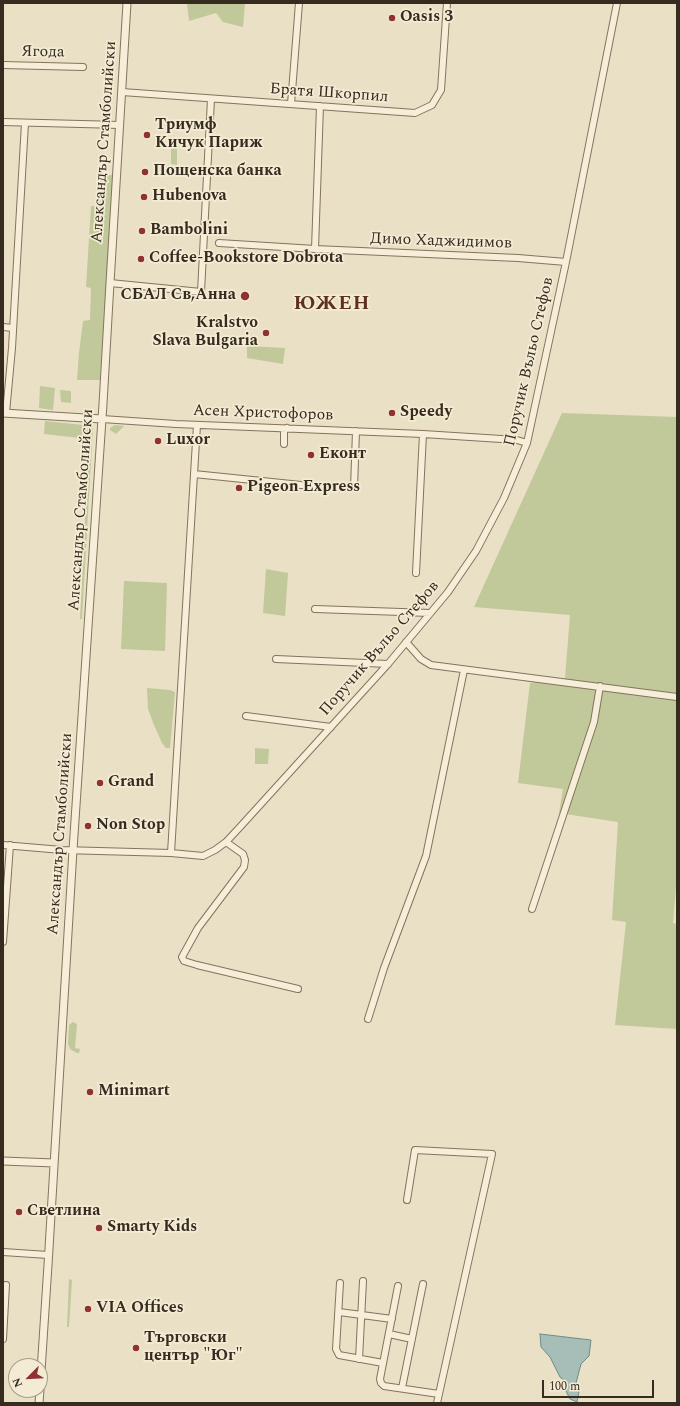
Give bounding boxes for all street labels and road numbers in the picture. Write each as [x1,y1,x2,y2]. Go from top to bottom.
street label: Александър Стамболийски [88,40,122,244]
street label: Ягода [21,43,65,63]
street label: Братя Шкорпил [269,80,389,108]
street label: Димо Хаджидимов [370,230,512,254]
street label: Поручик Въльо Стефов [501,276,559,448]
street label: Асен Христофоров [192,402,334,426]
street label: Александър Стамболийски [65,408,99,612]
street label: Поручик Въльо Стефов [316,578,444,720]
street label: Александър Стамболийски [44,732,78,936]

